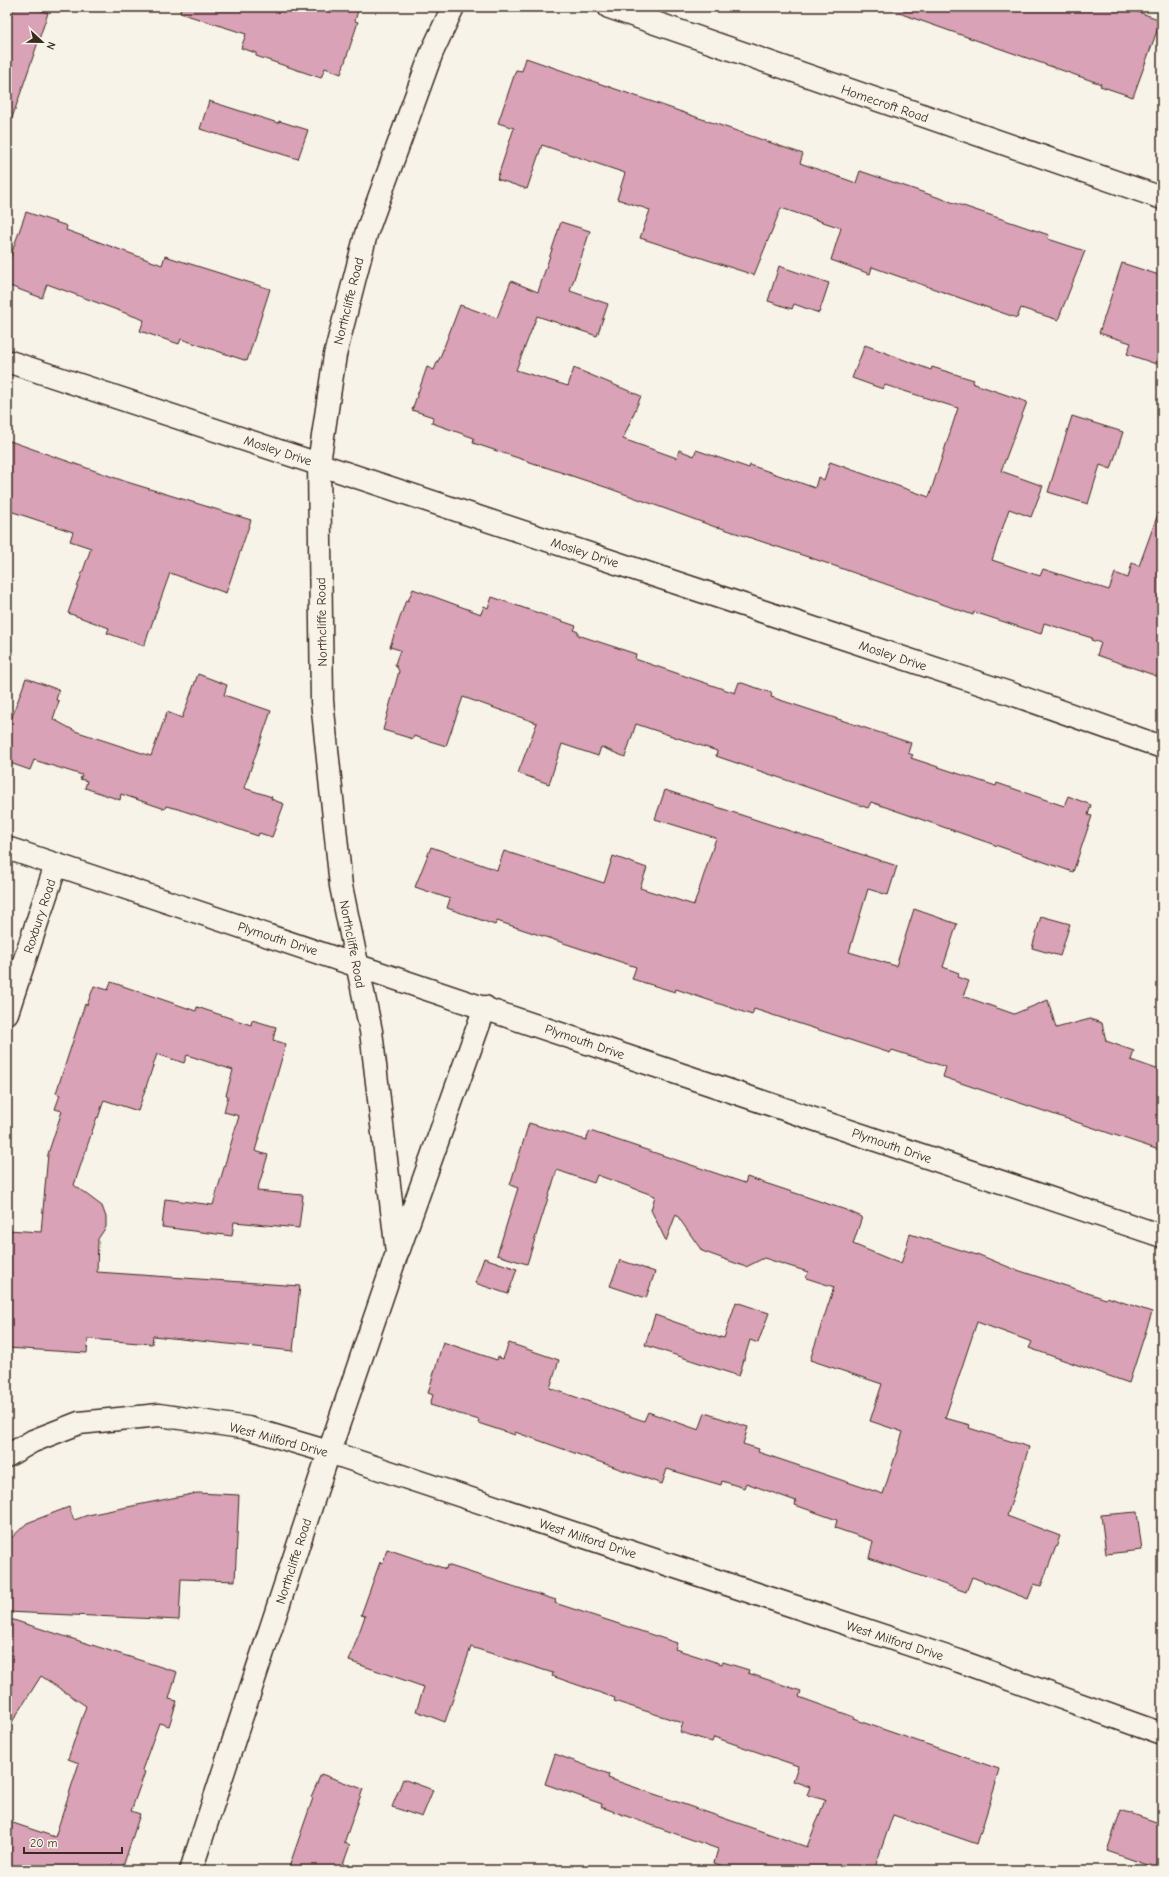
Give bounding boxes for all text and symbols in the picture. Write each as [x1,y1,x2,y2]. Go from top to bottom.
north arrow [22,22,62,62]
text: N [43,40,58,51]
street label: Homecroft Road [839,82,930,125]
street label: Northcliffe Road [330,256,367,346]
street label: Mosley Drive [242,432,314,469]
street label: Mosley Drive [549,534,621,571]
street label: Northcliffe Road [313,577,330,667]
street label: Mosley Drive [857,637,929,674]
street label: Roxbury Road [20,877,59,955]
street label: Northcliffe Road [337,899,368,989]
street label: Plymouth Drive [236,918,320,959]
street label: Plymouth Drive [543,1021,627,1062]
street label: Plymouth Drive [850,1125,934,1166]
street label: West Milford Drive [228,1419,330,1460]
street label: Northcliffe Road [273,1516,314,1606]
street label: West Milford Drive [537,1516,639,1561]
street label: West Milford Drive [844,1618,946,1663]
scale bar [24,1829,122,1855]
text: 20 m [30,1836,58,1850]

